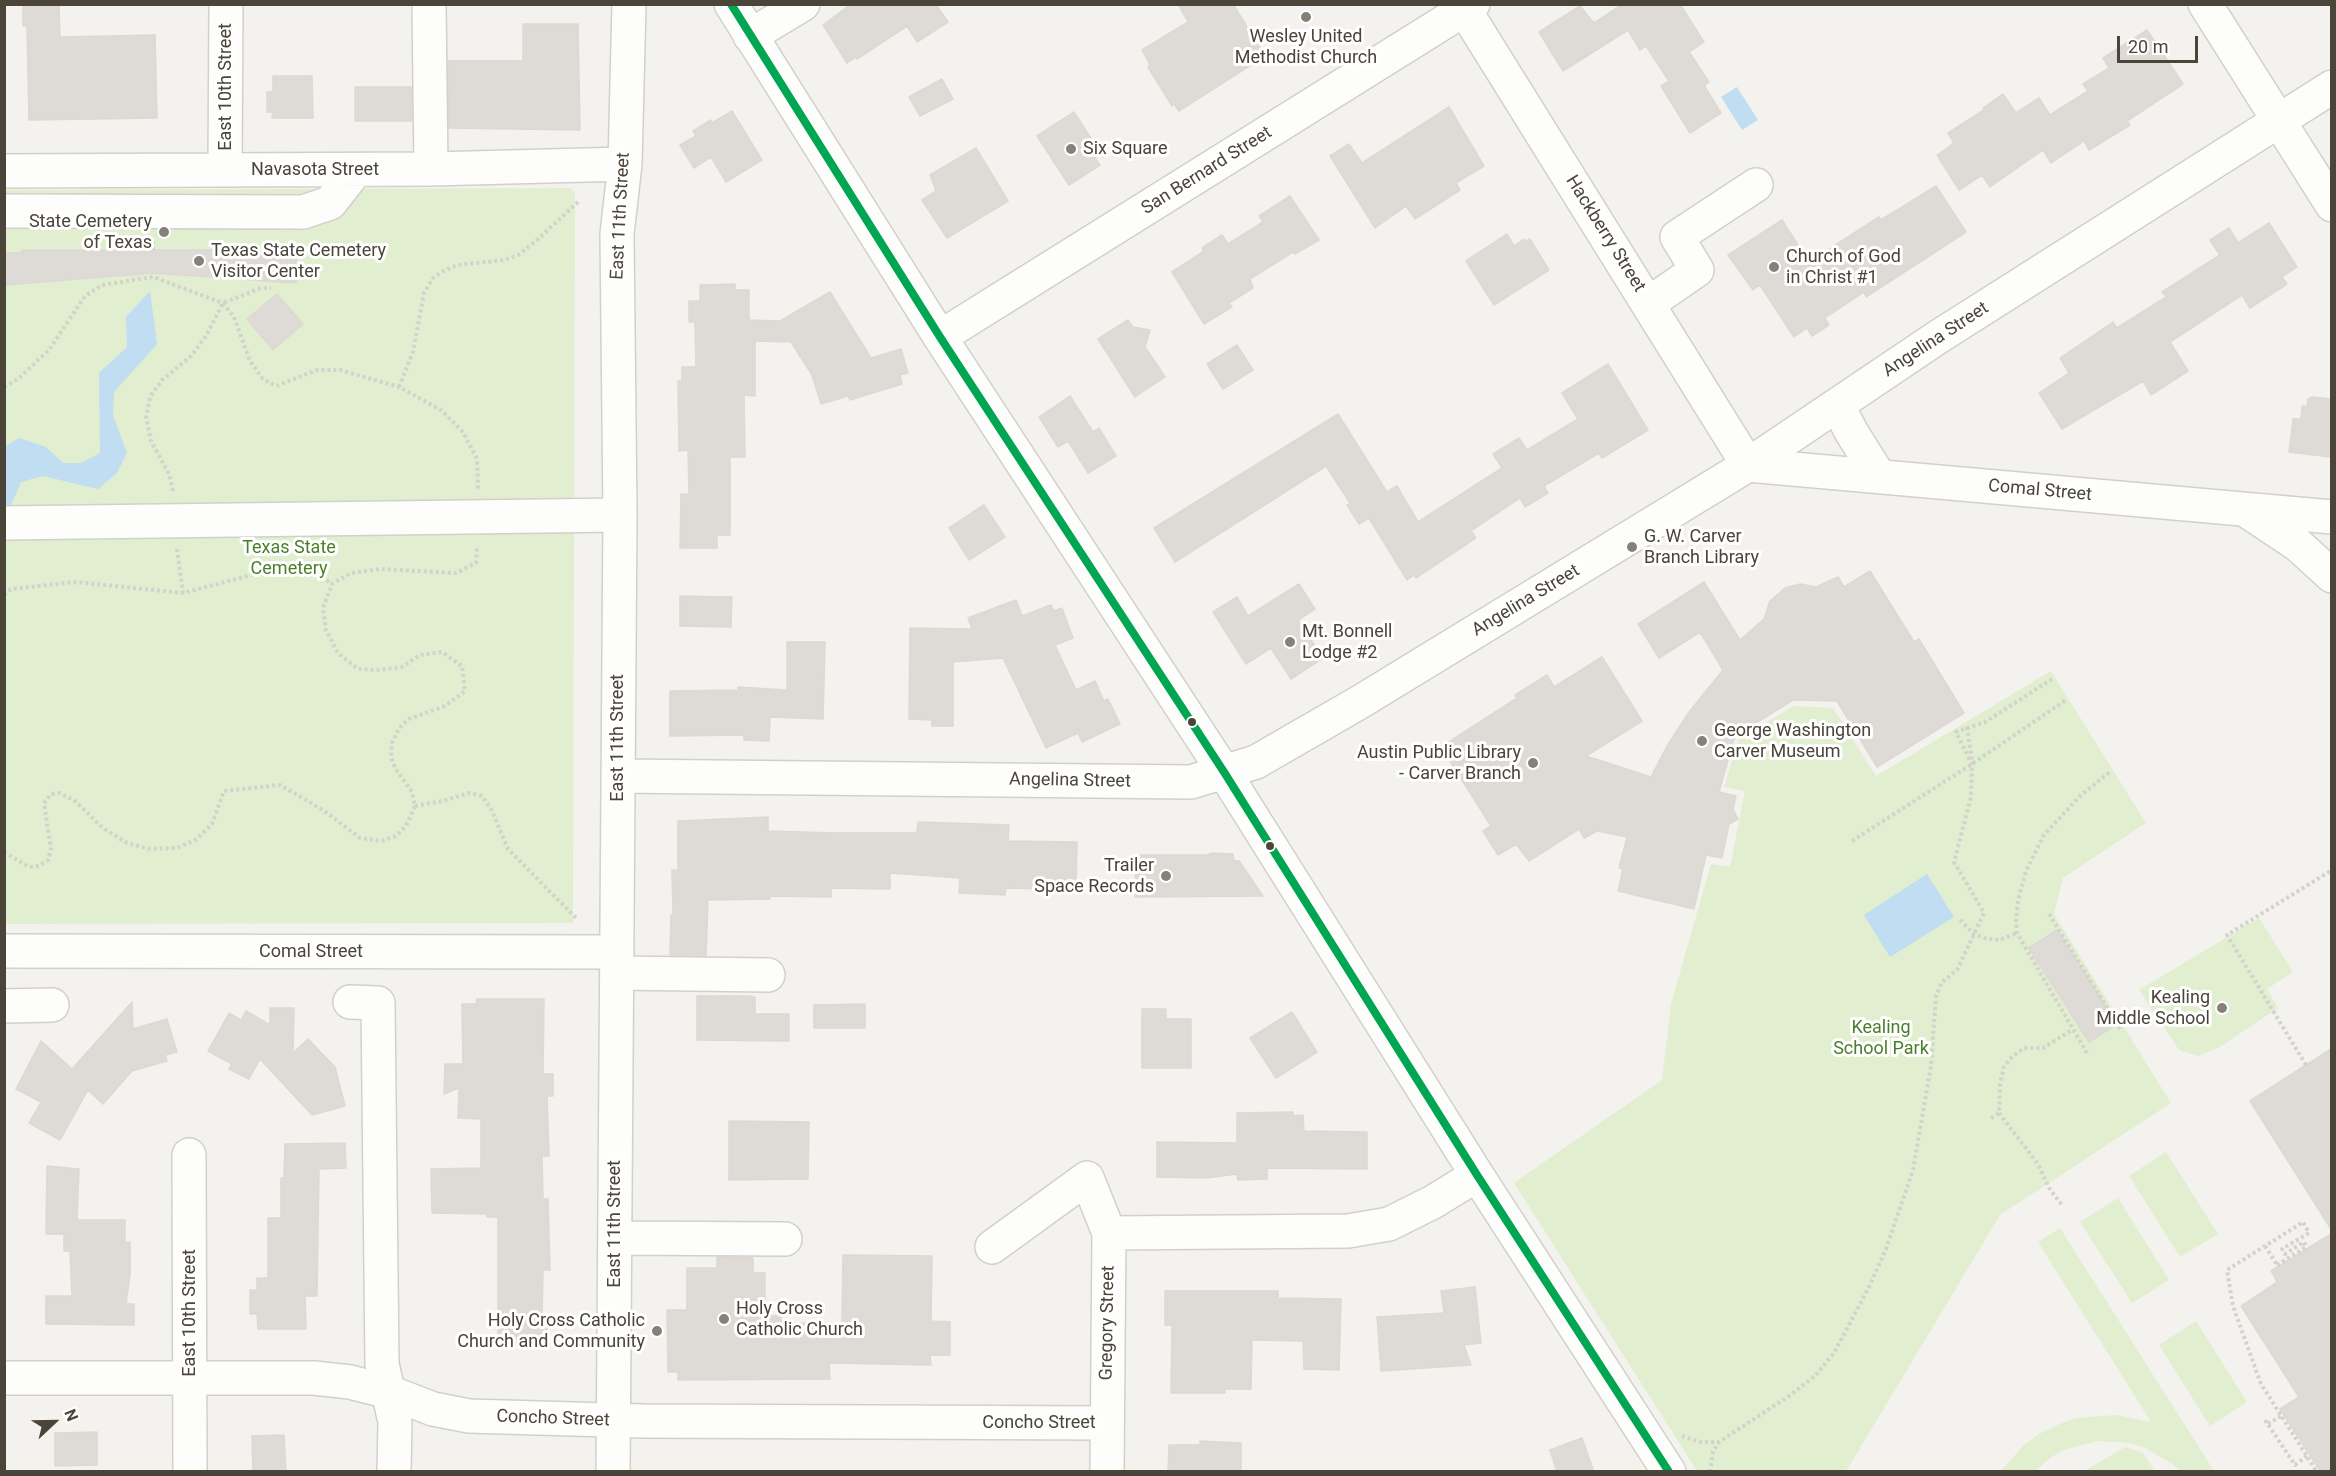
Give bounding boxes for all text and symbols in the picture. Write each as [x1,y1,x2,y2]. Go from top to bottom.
marker: Wesley United Methodist Church [1299,10,1313,24]
street label: East 10th Street [215,23,237,151]
scale bar [2120,24,2201,62]
place label: Wesley United Methodist Church [1235,26,1377,68]
text: 20 m [2128,36,2168,57]
street label: San Bernard Street [1138,122,1276,220]
place label: Six Square [1083,138,1168,160]
marker: Six Square [1064,142,1078,156]
street label: East 11th Street [607,152,635,280]
street label: Navasota Street [251,159,379,181]
street label: Hackberry Street [1560,172,1650,296]
place label: State Cemetery of Texas [29,211,152,254]
marker: State Cemetery of Texas [157,225,171,239]
place label: Texas State Cemetery Visitor Center [211,240,386,282]
place label: Church of God in Christ #1 [1786,246,1901,288]
marker: Texas State Cemetery Visitor Center [192,254,206,268]
marker: Church of God in Christ #1 [1767,260,1781,274]
street label: Angelina Street [1879,298,1993,382]
street label: Comal Street [1987,476,2093,506]
place label: G. W. Carver Branch Library [1644,526,1759,568]
park label: Texas State Cemetery [242,537,336,580]
marker: G. W. Carver Branch Library [1625,540,1639,554]
street label: Angelina Street [1468,560,1584,642]
place label: Mt. Bonnell Lodge #2 [1302,621,1392,664]
marker: Mt. Bonnell Lodge #2 [1283,635,1297,649]
street label: East 11th Street [607,674,629,802]
unlabelled marker [1186,716,1198,728]
place label: George Washington Carver Museum [1714,720,1871,762]
marker: George Washington Carver Museum [1695,734,1709,748]
place label: Austin Public Library - Carver Branch [1357,742,1521,784]
marker: Austin Public Library - Carver Branch [1526,756,1540,770]
street label: Angelina Street [1009,769,1131,793]
unlabelled marker [1264,840,1276,852]
place label: Trailer Space Records [1034,855,1154,898]
marker: Trailer Space Records [1159,869,1173,883]
street label: Comal Street [259,941,363,963]
place label: Kealing Middle School [2096,987,2210,1030]
marker: Kealing Middle School [2215,1001,2229,1015]
park label: Kealing School Park [1833,1017,1929,1060]
street label: East 11th Street [604,1160,626,1288]
street label: East 10th Street [179,1249,201,1377]
street label: Gregory Street [1096,1265,1120,1381]
place label: Holy Cross Catholic Church [736,1298,863,1340]
place label: Holy Cross Catholic Church and Community [457,1310,645,1352]
marker: Holy Cross Catholic Church [717,1312,731,1326]
marker: Holy Cross Catholic Church and Community [650,1324,664,1338]
north arrow [24,1392,84,1452]
text: N [60,1406,82,1424]
street label: Concho Street [496,1406,610,1432]
street label: Concho Street [982,1412,1096,1434]

